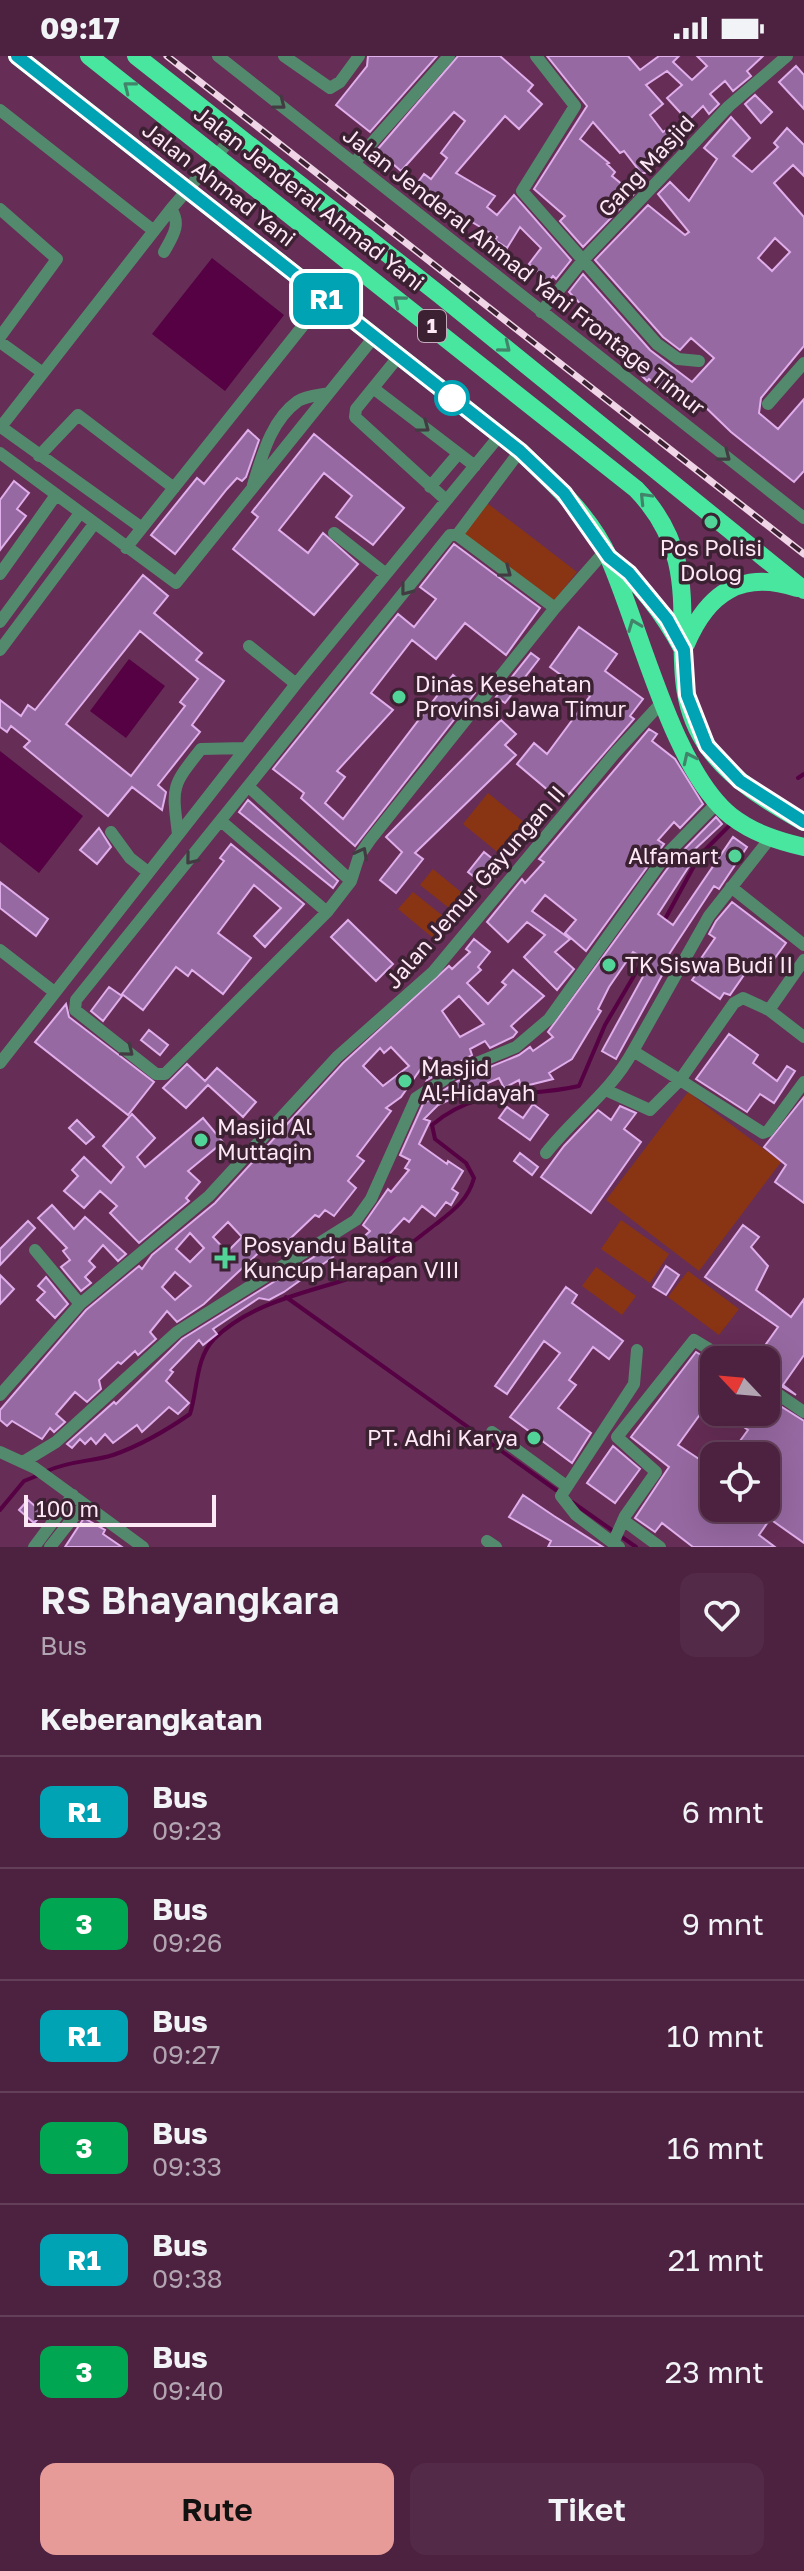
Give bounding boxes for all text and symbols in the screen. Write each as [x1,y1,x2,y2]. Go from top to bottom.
text: 09:17 [40,10,120,46]
one-way arrow [123,83,138,97]
one-way arrow [271,94,286,108]
street label: Jalan Jenderal Ahmad Yani [189,99,430,296]
street label: Gang Masjid [592,109,699,222]
street label: Jalan Ahmad Yani [138,116,301,252]
street label: Jalan Jenderal Ahmad Yani Frontage Timur [338,121,711,421]
line badge: R1 [290,273,362,325]
text: R1 [309,282,343,315]
one-way arrow [393,296,408,310]
road number: 1 [418,310,446,342]
one-way arrow [496,337,510,352]
unlabelled marker [435,381,469,415]
one-way arrow [415,418,430,432]
one-way arrow [716,447,731,461]
one-way arrow [640,493,654,507]
marker: Pos Polisi Dolog [702,513,720,531]
place label: Pos Polisi Dolog [660,534,762,586]
one-way arrow [497,563,511,577]
one-way arrow [401,581,416,595]
one-way arrow [627,619,644,633]
place label: Dinas Kesehatan Provinsi Jawa Timur [415,670,626,722]
marker: Dinas Kesehatan Provinsi Jawa Timur [390,688,408,706]
one-way arrow [683,751,699,766]
street label: Jalan Jemur Gayungan II [379,780,570,994]
place label: Alfamart [628,842,719,869]
one-way arrow [353,847,368,862]
marker: Alfamart [726,847,744,865]
one-way arrow [187,849,201,864]
place label: TK Siswa Budi II [625,951,793,978]
marker: TK Siswa Budi II [600,956,618,974]
one-way arrow [119,1041,133,1056]
place label: Masjid Al-Hidayah [421,1054,536,1106]
marker: Masjid Al-Hidayah [396,1072,414,1090]
place label: Masjid Al Muttaqin [217,1113,312,1165]
marker: Masjid Al Muttaqin [192,1131,210,1149]
place label: Posyandu Balita Kuncup Harapan VIII [243,1231,459,1283]
marker: Posyandu Balita Kuncup Harapan VIII [214,1247,236,1269]
north arrow [700,1346,780,1426]
map controls [700,1346,780,1522]
place label: PT. Adhi Karya [367,1424,518,1451]
marker: PT. Adhi Karya [525,1429,543,1447]
button: locate [700,1442,780,1522]
scale bar [24,1491,216,1527]
text: 100 m [36,1495,99,1522]
button: heart [680,1573,764,1657]
text: RS Bhayangkara [40,1577,340,1622]
text: Bus [40,1630,87,1661]
text: Keberangkatan [40,1701,262,1737]
text: Bus [152,1779,208,1815]
text: 6 mnt [682,1794,764,1830]
text: R1 [67,1795,101,1828]
text: 09:23 [152,1815,222,1846]
text: Bus [152,1891,208,1927]
text: 9 mnt [682,1906,764,1942]
text: 3 [75,1907,93,1940]
text: 09:26 [152,1927,222,1958]
text: Bus [152,2003,208,2039]
text: 10 mnt [667,2018,764,2054]
text: R1 [67,2019,101,2052]
text: 09:27 [152,2039,221,2070]
text: Bus [152,2115,208,2151]
text: 16 mnt [667,2130,764,2166]
text: 3 [75,2131,93,2164]
text: 09:33 [152,2151,222,2182]
text: Bus [152,2227,208,2263]
text: 21 mnt [668,2242,764,2278]
text: R1 [67,2243,101,2276]
text: 09:38 [152,2263,223,2294]
text: Bus [152,2339,208,2375]
text: 23 mnt [665,2354,764,2390]
text: 3 [75,2355,93,2388]
text: 09:40 [152,2375,224,2406]
button: Rute [40,2463,394,2555]
button: Tiket [410,2463,764,2555]

